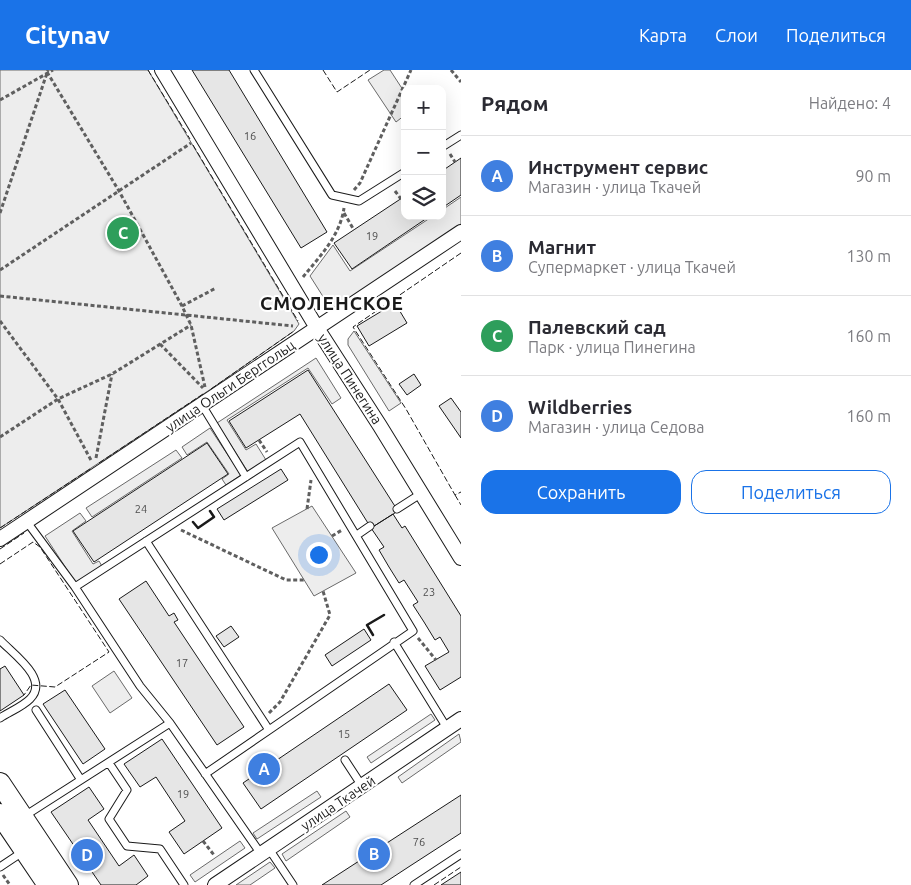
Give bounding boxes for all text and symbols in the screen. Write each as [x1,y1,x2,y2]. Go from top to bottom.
text: Citynav [25,22,110,49]
text: Карта [639,25,687,45]
text: Слои [715,25,758,45]
text: Поделиться [786,25,886,45]
map controls [401,85,446,220]
button: + [401,85,446,130]
text: Рядом [481,91,549,115]
text: Найдено: 4 [809,94,891,112]
house number: 16 [244,130,256,142]
button: − [401,130,446,175]
text: Инструмент сервис [528,156,708,178]
text: A [491,167,503,185]
text: 90 m [855,167,891,185]
button: layers [401,175,446,220]
text: Магазин · улица Ткачей [528,178,701,196]
pin: C [107,214,139,252]
house number: 19 [366,230,378,242]
text: Магнит [528,236,596,258]
text: B [492,247,502,265]
text: 130 m [846,247,891,265]
text: Супермаркет · улица Ткачей [528,258,736,276]
district label: СМОЛЕНСКОЕ [260,292,404,314]
text: Палевский сад [528,316,666,338]
text: C [492,327,502,345]
text: 160 m [846,327,891,345]
street label: улица Пинегина [315,331,385,427]
street label: улица Ольги Берггольц [162,337,298,435]
text: Парк · улица Пинегина [528,338,696,356]
text: Wildberries [528,396,632,418]
text: D [491,407,503,425]
text: 160 m [846,407,891,425]
text: Магазин · улица Седова [528,418,704,436]
button: Сохранить [481,470,681,514]
button: Поделиться [691,470,891,514]
house number: 24 [135,503,147,515]
your location [306,542,332,568]
house number: 23 [423,586,435,598]
house number: 17 [176,657,188,669]
house number: 15 [338,728,350,740]
pin: A [248,750,280,788]
street label: улица Ткачей [298,772,378,834]
house number: 19 [177,788,189,800]
pin: B [358,835,390,873]
pin: D [71,836,103,874]
house number: 76 [413,836,425,848]

